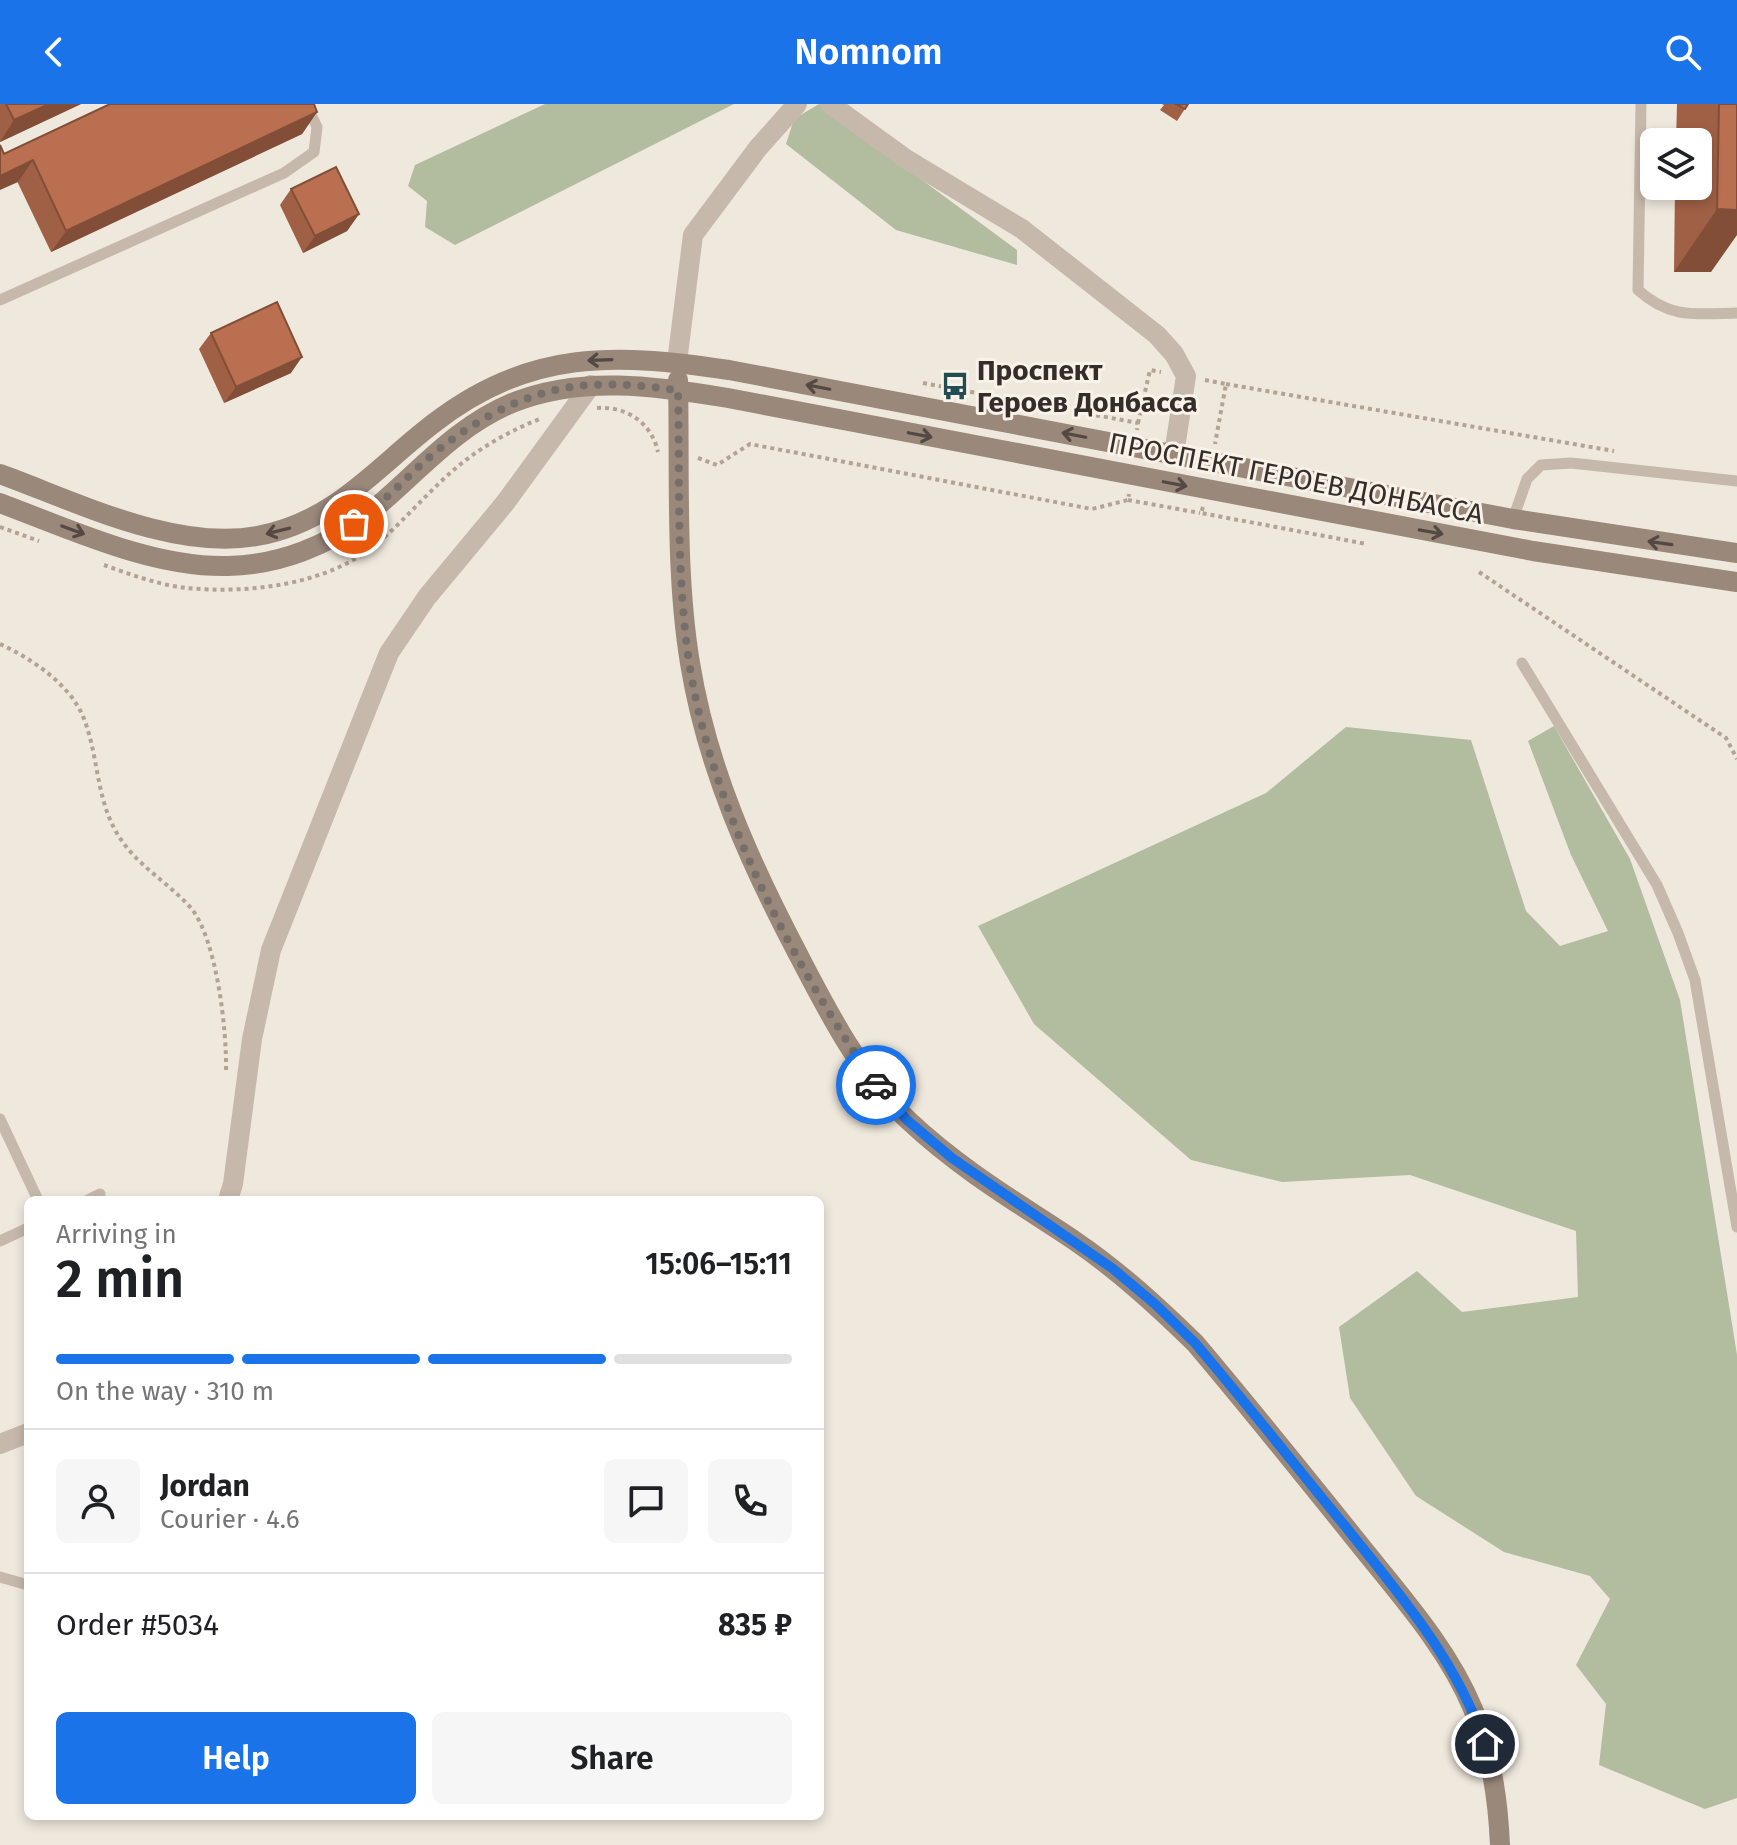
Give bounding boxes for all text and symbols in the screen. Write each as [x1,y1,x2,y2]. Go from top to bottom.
icon: back [32,30,76,74]
text: Nomnom [795,30,943,74]
icon: search [1661,30,1705,74]
map controls [1640,128,1712,200]
button: layers [1640,128,1712,200]
one-way arrow [587,352,613,367]
place label: Проспект Героев Донбасса [977,354,1198,419]
bus stop icon: Проспект Героев Донбасса [940,371,970,401]
one-way arrow [806,379,831,394]
street label: ПРОСПЕКТ ГЕРОЕВ ДОНБАССА [1106,426,1486,531]
one-way arrow [1061,427,1087,442]
one-way arrow [906,428,932,443]
one-way arrow [1162,477,1187,492]
pin [320,490,388,558]
icon: bag [332,502,376,546]
one-way arrow [60,524,85,538]
one-way arrow [266,524,292,539]
one-way arrow [1417,525,1443,540]
one-way arrow [1648,535,1673,550]
courier [836,1045,916,1125]
icon: car [854,1063,898,1107]
text: Arriving in [56,1219,177,1250]
text: 15:06–15:11 [645,1246,792,1282]
text: 2 min [56,1248,184,1311]
text: On the way · 310 m [56,1376,274,1407]
button: person [56,1459,140,1543]
button: chat [604,1459,688,1543]
button: phone [708,1459,792,1543]
text: Jordan [160,1468,250,1504]
text: Courier · 4.6 [160,1504,300,1535]
text: Order #5034 [56,1607,219,1643]
text: 835 ₽ [718,1607,792,1643]
pin [1451,1710,1519,1778]
button: Help [56,1712,416,1804]
button: Share [432,1712,792,1804]
icon: home [1463,1722,1507,1766]

